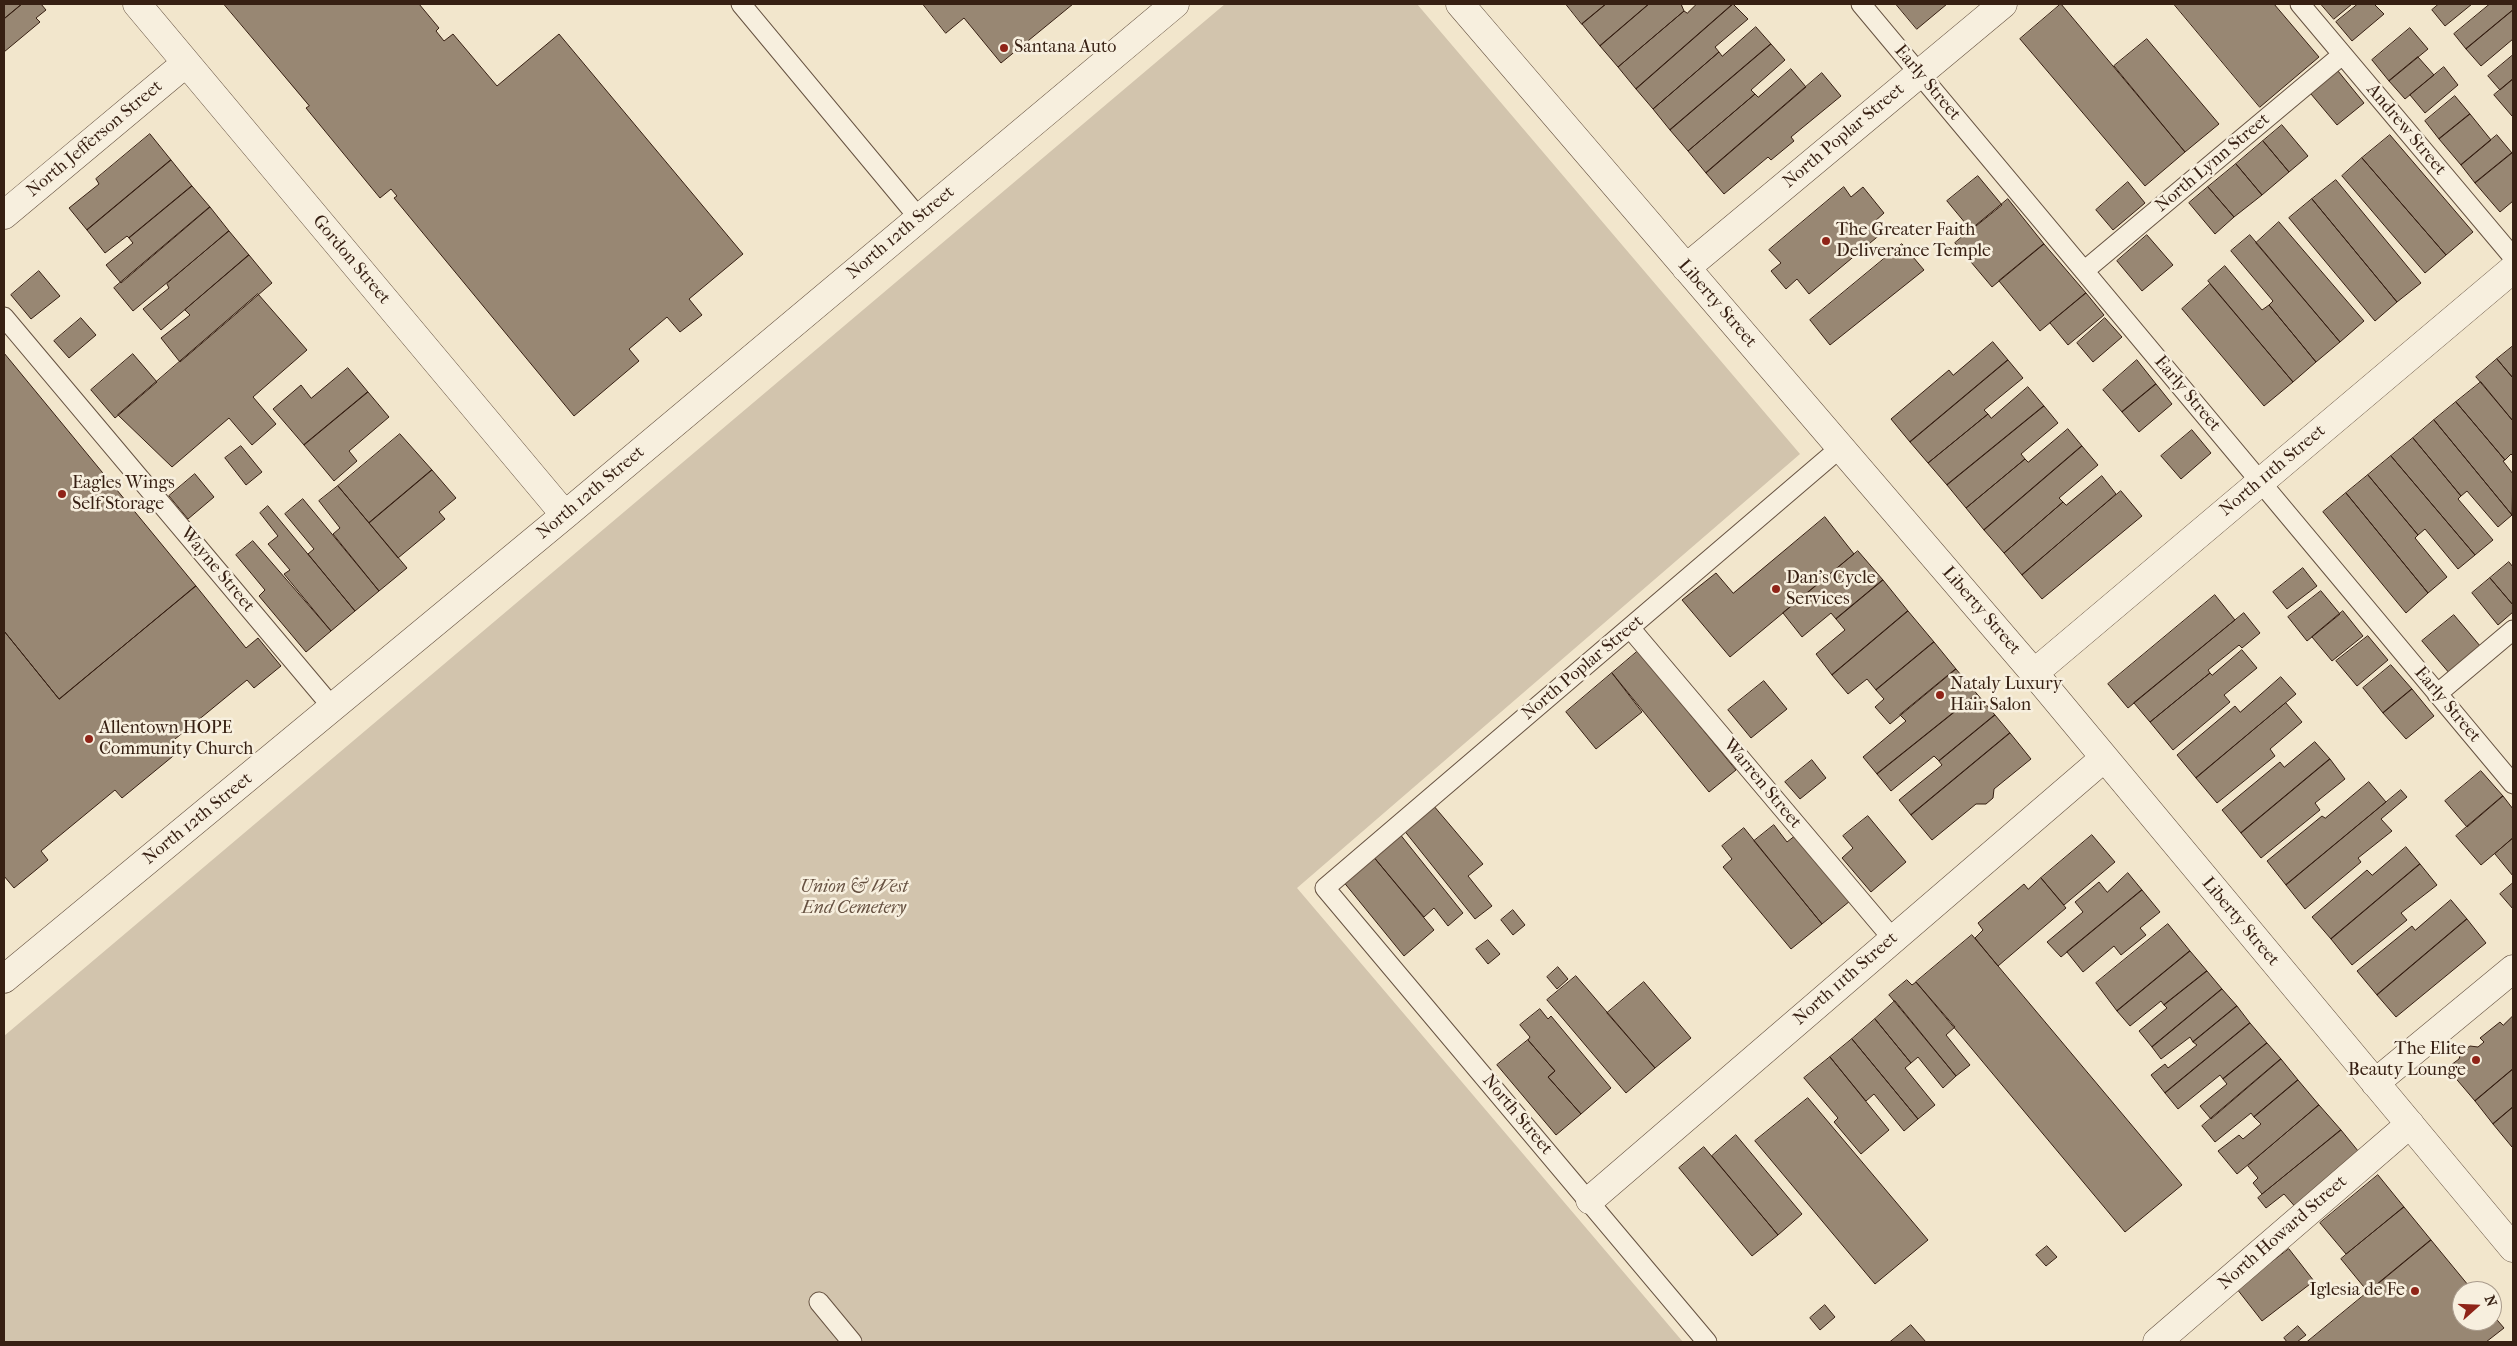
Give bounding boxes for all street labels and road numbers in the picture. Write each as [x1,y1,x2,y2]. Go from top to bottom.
street label: Early Street [1889,41,1965,125]
street label: North Jefferson Street [23,76,167,202]
street label: North Poplar Street [1779,79,1909,193]
street label: Andrew Street [2361,80,2451,180]
street label: North Lynn Street [2151,109,2275,217]
street label: North 12th Street [843,182,959,284]
street label: Gordon Street [307,211,395,309]
street label: Liberty Street [1673,256,1761,352]
street label: Early Street [2149,352,2225,436]
street label: North 11th Street [2216,421,2330,521]
street label: North 12th Street [533,442,649,544]
street label: Wayne Street [175,523,259,617]
street label: Liberty Street [1937,563,2025,659]
street label: North Poplar Street [1518,611,1648,725]
street label: Early Street [2409,663,2485,747]
street label: Warren Street [1718,735,1806,833]
street label: North 12th Street [139,768,257,870]
street label: Liberty Street [2197,873,2283,971]
street label: North 11th Street [1789,928,1903,1030]
street label: North Street [1477,1071,1557,1159]
street label: North Howard Street [2214,1171,2352,1295]

